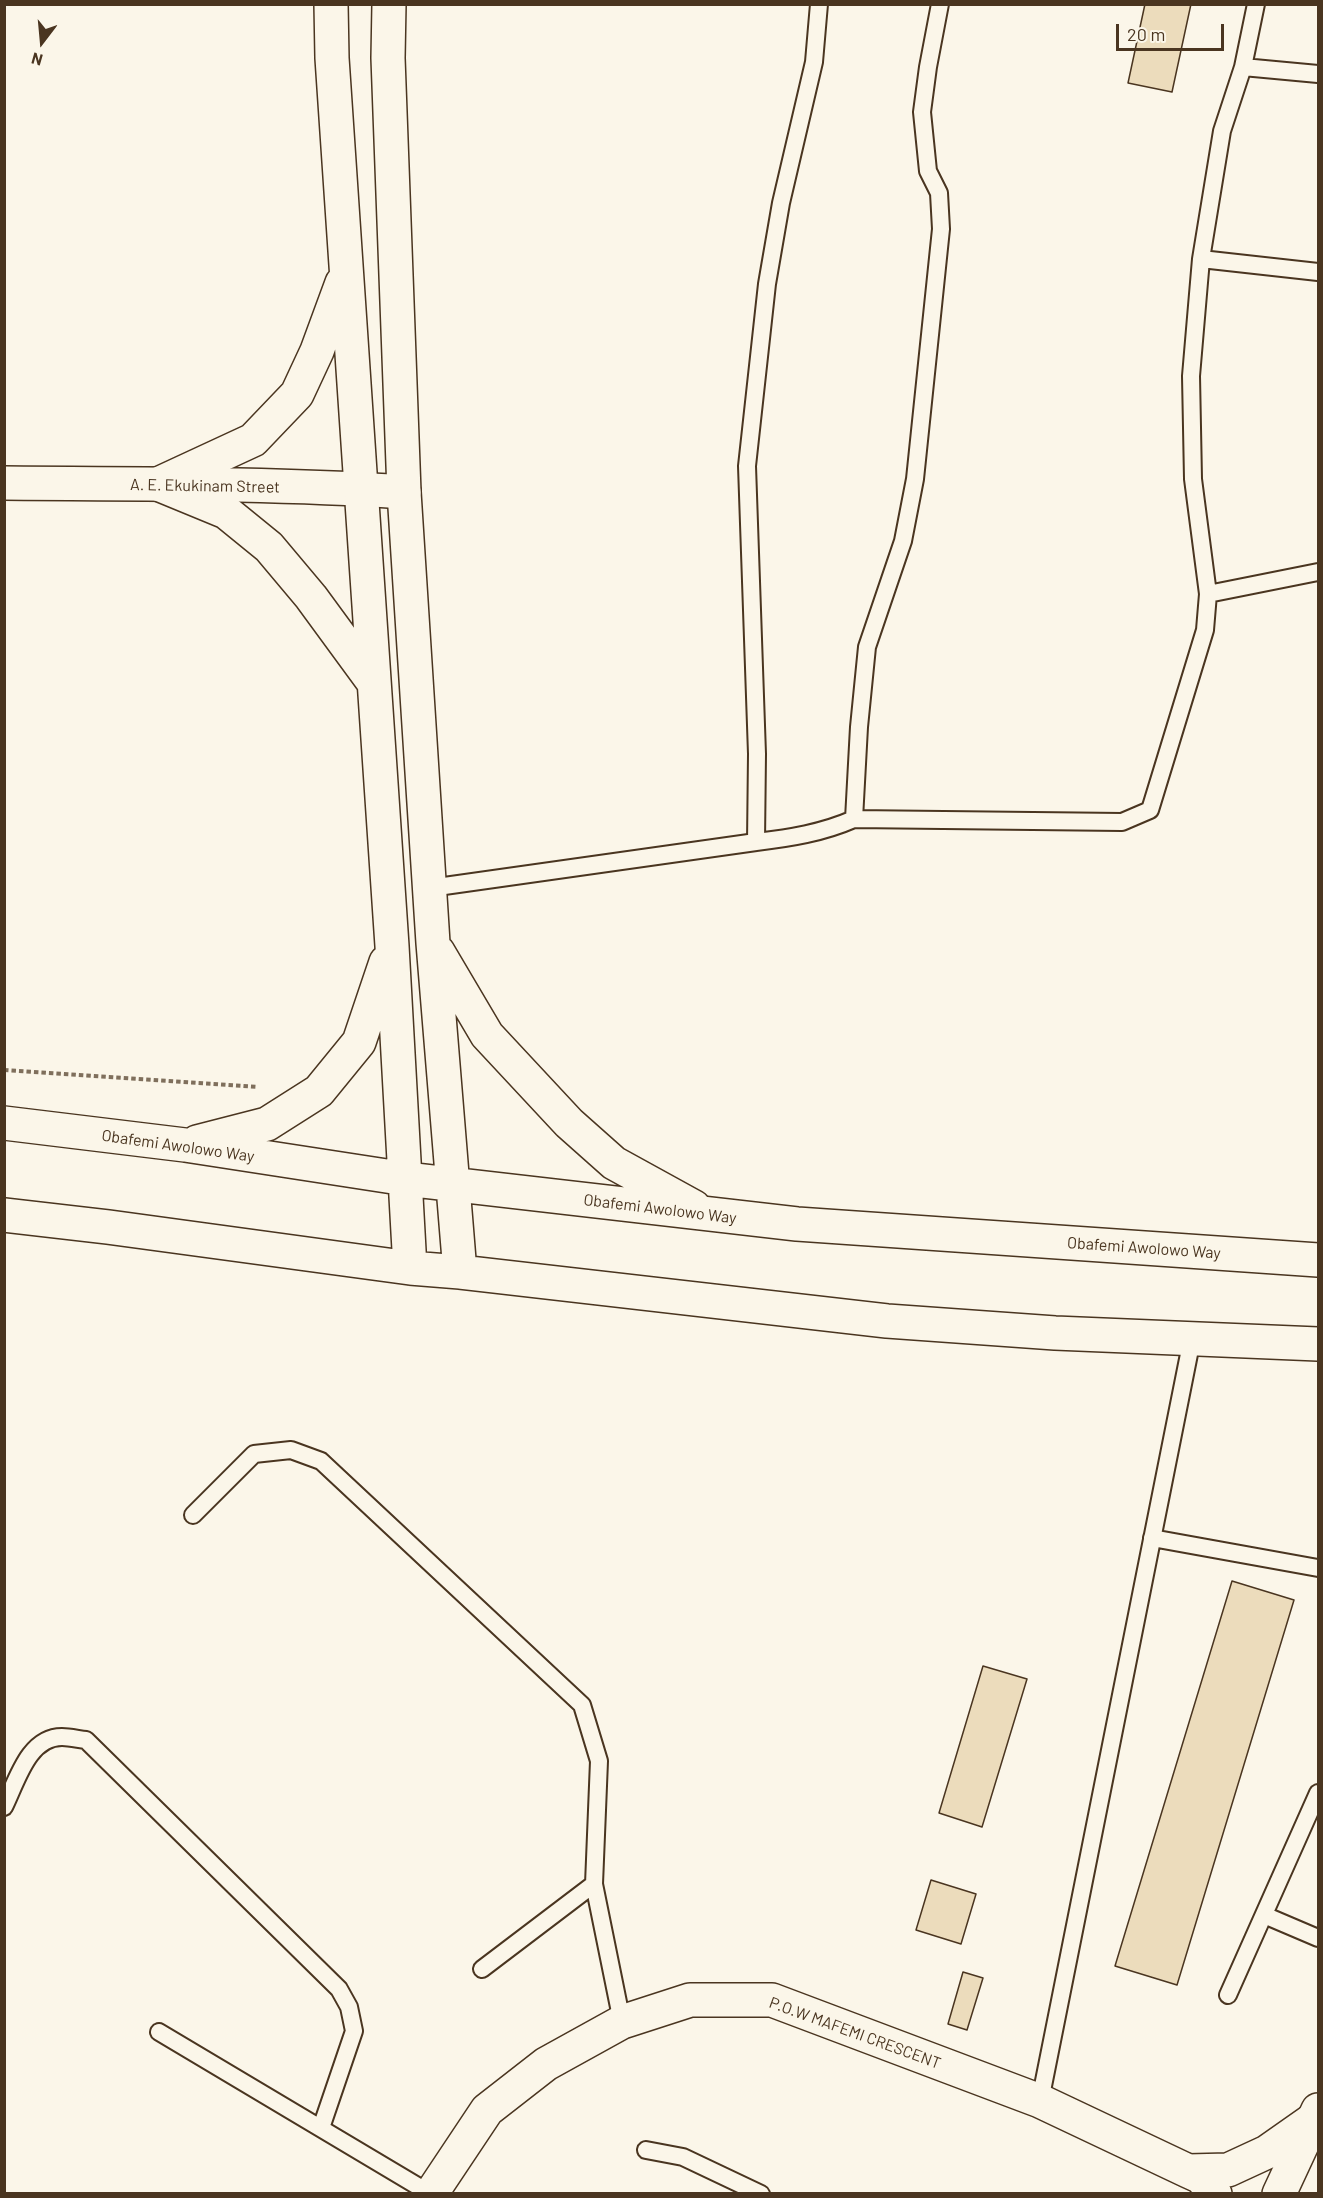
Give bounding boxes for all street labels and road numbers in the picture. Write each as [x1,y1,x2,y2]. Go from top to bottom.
street label: A. E. Ekukinam Street [130,475,280,497]
street label: Obafemi Awolowo Way [100,1126,256,1166]
street label: Obafemi Awolowo Way [582,1190,738,1228]
street label: Obafemi Awolowo Way [1067,1233,1221,1263]
street label: P.O.W MAFEMI CRESCENT [767,1993,943,2073]

